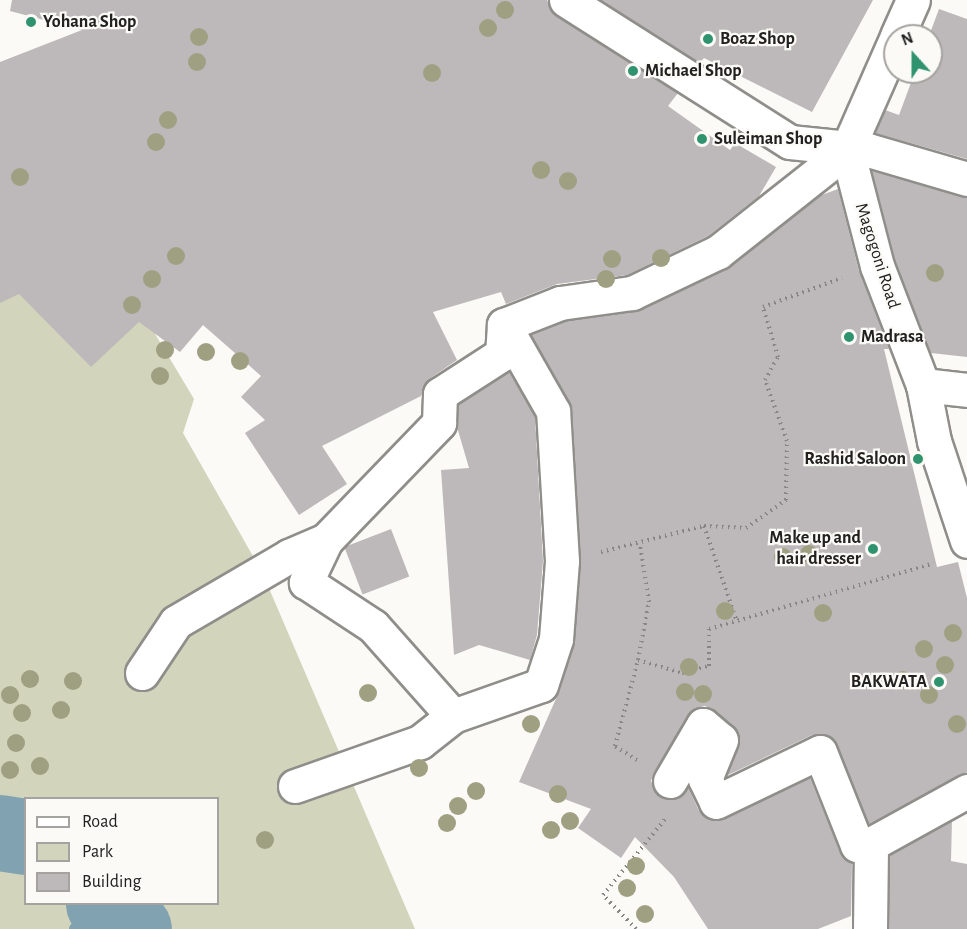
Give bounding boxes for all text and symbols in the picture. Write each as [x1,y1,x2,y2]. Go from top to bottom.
place label: Yohana Shop [43,11,136,33]
marker: Yohana Shop [24,15,38,29]
north arrow [883,24,943,84]
place label: Boaz Shop [720,28,795,50]
text: N [899,30,915,49]
marker: Boaz Shop [701,32,715,46]
place label: Michael Shop [645,60,742,82]
marker: Michael Shop [626,64,640,78]
place label: Suleiman Shop [714,128,822,150]
marker: Suleiman Shop [695,132,709,146]
street label: Magogoni Road [850,200,904,312]
place label: Madrasa [861,326,924,348]
marker: Madrasa [842,330,856,344]
place label: Rashid Saloon [804,448,906,470]
marker: Rashid Saloon [911,452,925,466]
place label: Make up and hair dresser [769,528,861,570]
marker: Make up and hair dresser [866,542,880,556]
place label: BAKWATA [851,671,927,693]
marker: BAKWATA [932,675,946,689]
legend [24,797,219,905]
text: Road [82,813,118,831]
text: Park [82,843,113,861]
text: Building [82,873,141,891]

